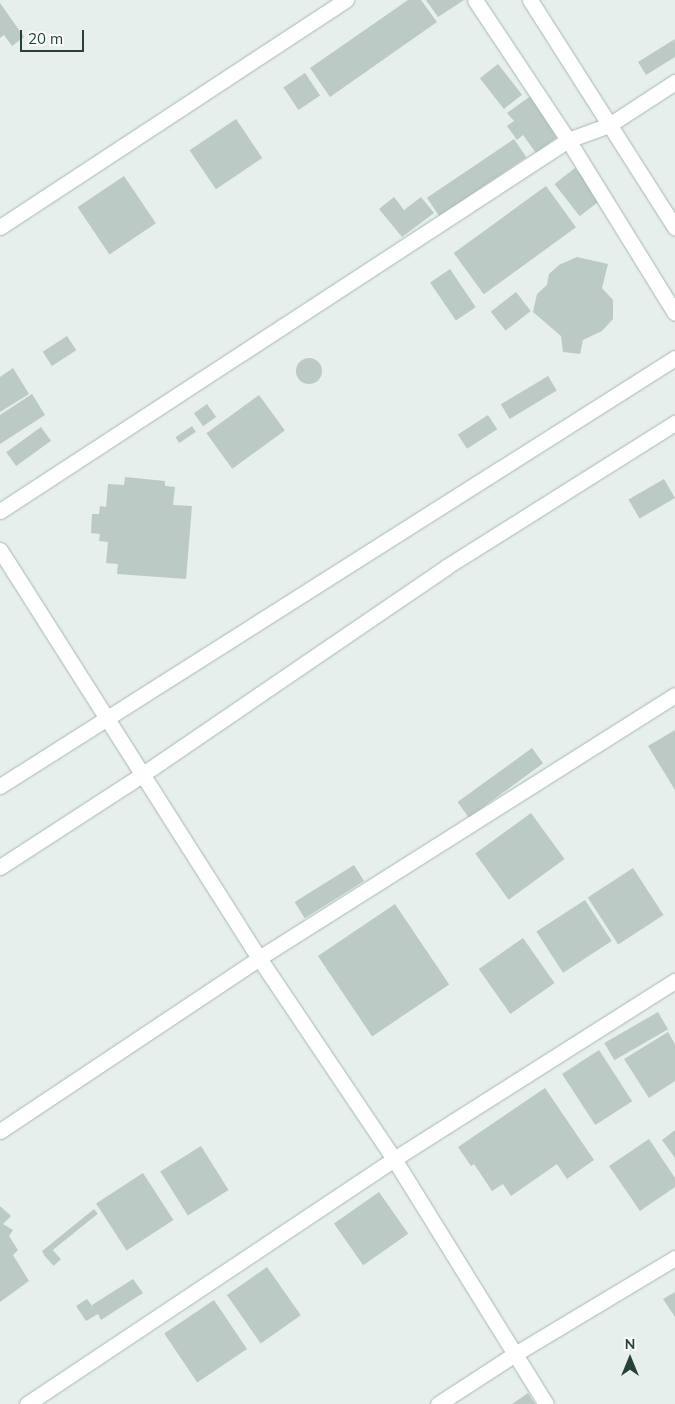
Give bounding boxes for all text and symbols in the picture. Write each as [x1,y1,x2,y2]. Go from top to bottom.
scale bar [22,20,86,52]
text: 20 m [28,29,63,48]
north arrow [605,1334,655,1384]
text: N [625,1335,635,1353]

